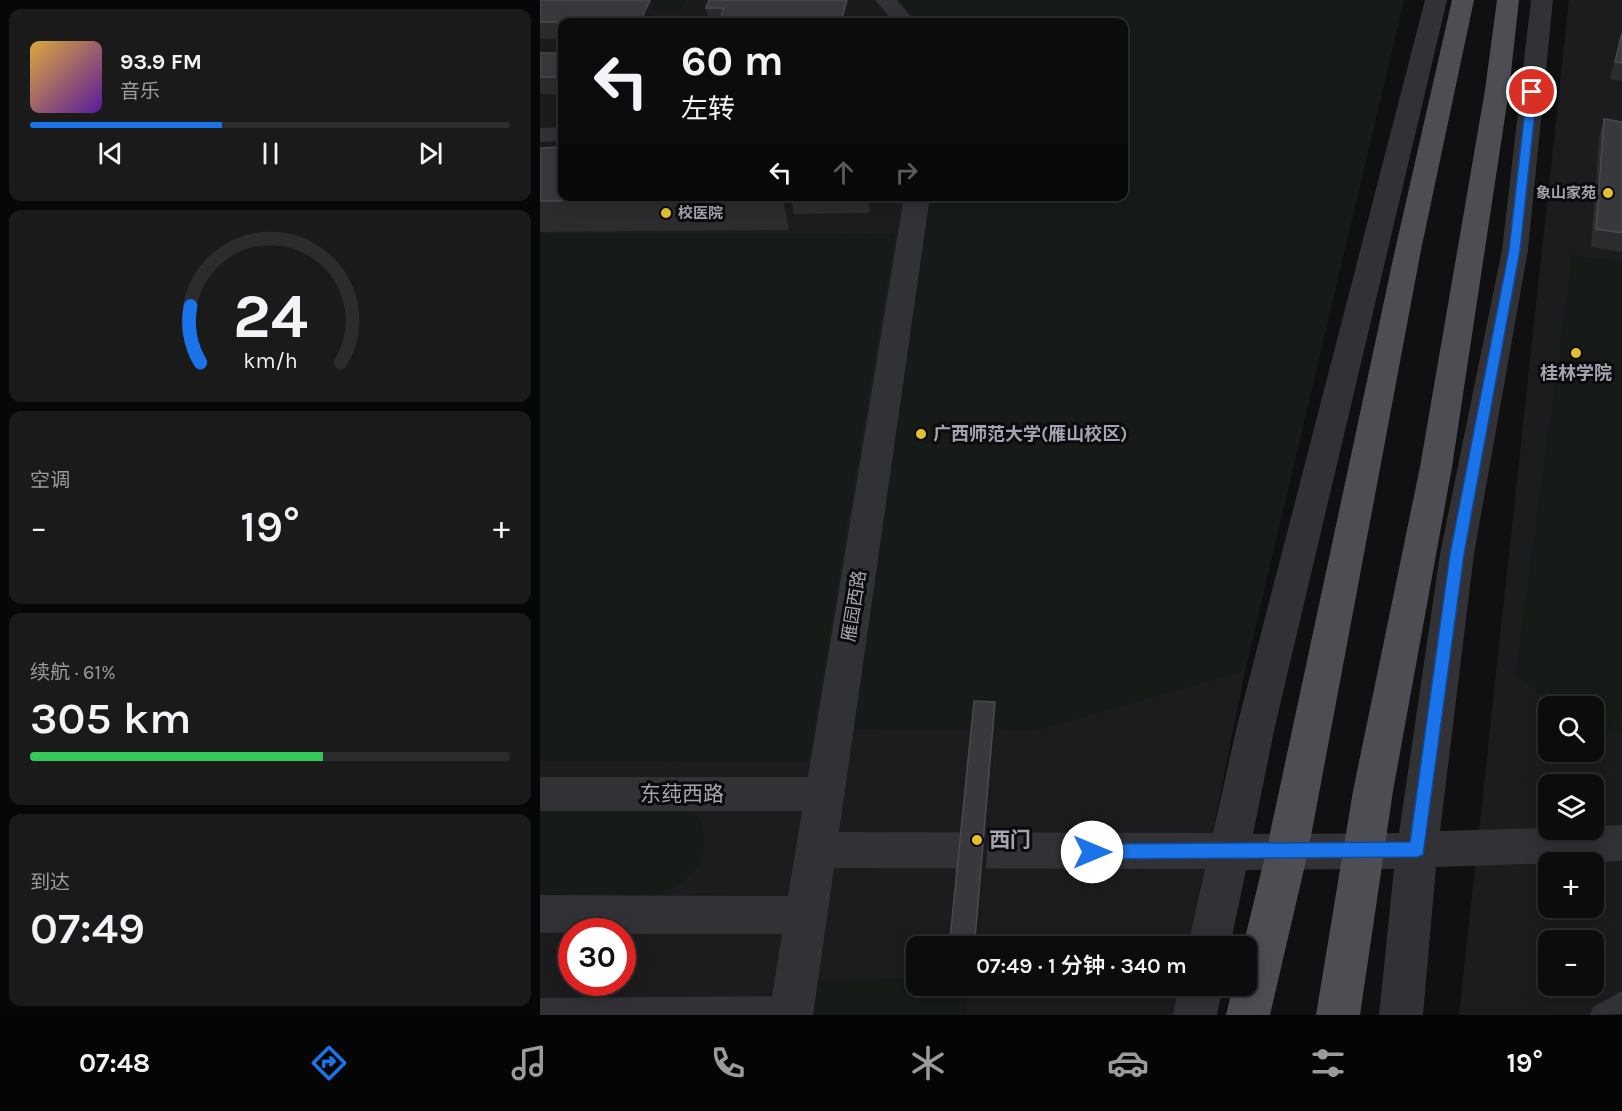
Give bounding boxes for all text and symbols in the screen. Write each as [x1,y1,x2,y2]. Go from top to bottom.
text: 60 m [681,36,784,86]
icon: left [582,42,660,120]
text: 93.9 FM [120,49,202,75]
pin [1506,66,1557,117]
icon: arrive [1515,75,1548,108]
text: 音乐 [120,80,160,103]
text: 左转 [681,93,735,125]
icon: previous [94,137,127,170]
icon: pause [254,137,287,170]
icon: next [414,137,447,170]
icon: left [764,156,797,189]
icon: ahead [827,156,860,189]
icon: right [890,156,923,189]
place label: 象山家苑 [1536,184,1596,202]
marker: 象山家苑 [1601,186,1615,200]
place label: 校医院 [678,204,723,222]
marker: 校医院 [659,206,673,220]
text: 24 [233,280,307,353]
marker: 桂林学院 [1569,346,1583,360]
text: km/h [243,349,297,374]
place label: 桂林学院 [1540,362,1612,384]
place label: 广西师范大学(雁山校区) [933,423,1127,445]
marker: 广西师范大学(雁山校区) [914,427,928,441]
text: 空调 [30,469,70,492]
text: 19° [240,500,300,552]
text: − [30,508,47,546]
text: + [493,508,510,546]
street label: 雁园西路 [838,569,870,643]
text: 续航 · 61% [30,661,116,684]
text: 305 km [30,692,192,744]
map controls [1538,696,1604,996]
button: search [1538,696,1604,762]
button: layers [1538,774,1604,840]
street label: 东莼西路 [640,782,724,806]
position arrow [1060,820,1124,884]
place label: 西门 [989,828,1031,852]
marker: 西门 [970,833,984,847]
button: + [1538,852,1604,918]
text: 到达 [30,871,70,894]
text: 07:49 [30,902,145,954]
speed limit sign: 30 [558,918,636,996]
button: − [1538,930,1604,996]
text: 07:49 · 1 分钟 · 340 m [976,953,1187,979]
icon: directions [308,1042,350,1084]
icon: music [508,1042,550,1084]
icon: phone [707,1042,749,1084]
icon: climate [907,1042,949,1084]
icon: car [1107,1042,1149,1084]
icon: filters [1307,1042,1349,1084]
text: 07:48 [79,1047,150,1079]
text: 19° [1506,1047,1543,1079]

